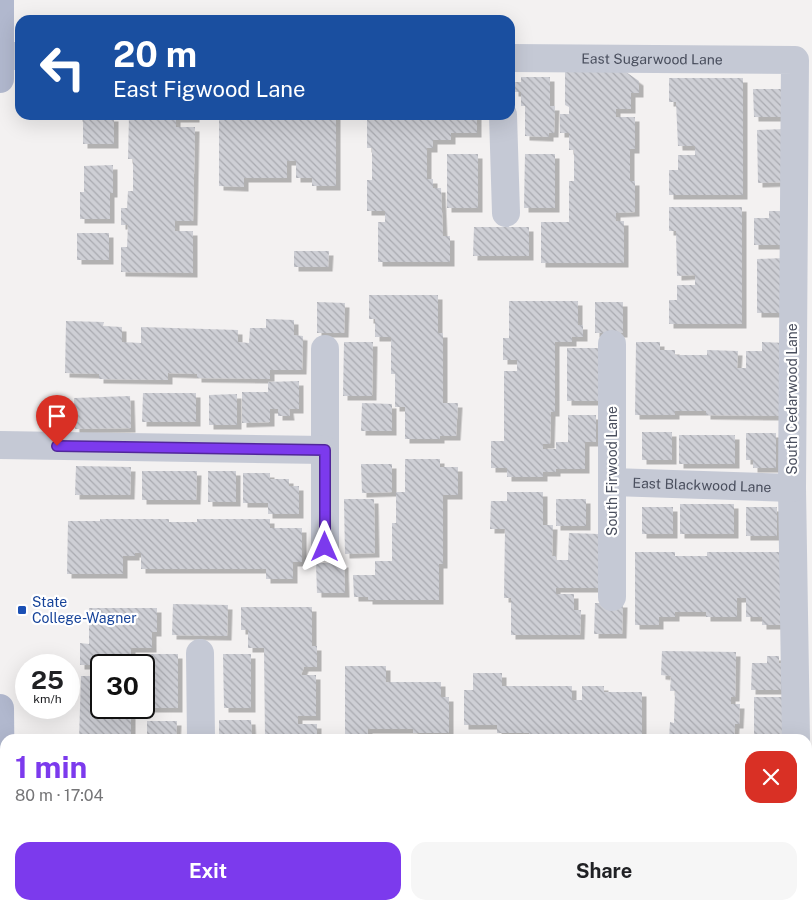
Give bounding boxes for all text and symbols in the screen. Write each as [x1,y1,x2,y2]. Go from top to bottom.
text: 20 m [113,34,197,75]
icon: left [30,35,95,100]
street label: East Sugarwood Lane [581,51,723,67]
text: East Figwood Lane [113,76,305,102]
street label: South Cedarwood Lane [784,323,800,475]
pin [36,395,78,446]
icon: arrive [43,402,71,430]
street label: South Firwood Lane [604,406,620,536]
street label: East Blackwood Lane [632,475,772,495]
position arrow [298,520,350,572]
place label: State College-Wagner [32,594,137,626]
marker: State College-Wagner [16,604,28,616]
speed limit sign: 30 [90,654,155,719]
text: 25 [31,665,64,695]
text: km/h [33,692,62,706]
text: 1 min [15,749,87,785]
button: close [745,751,797,803]
text: 80 m · 17:04 [15,786,104,805]
button: Exit [15,842,401,900]
button: Share [411,842,797,900]

